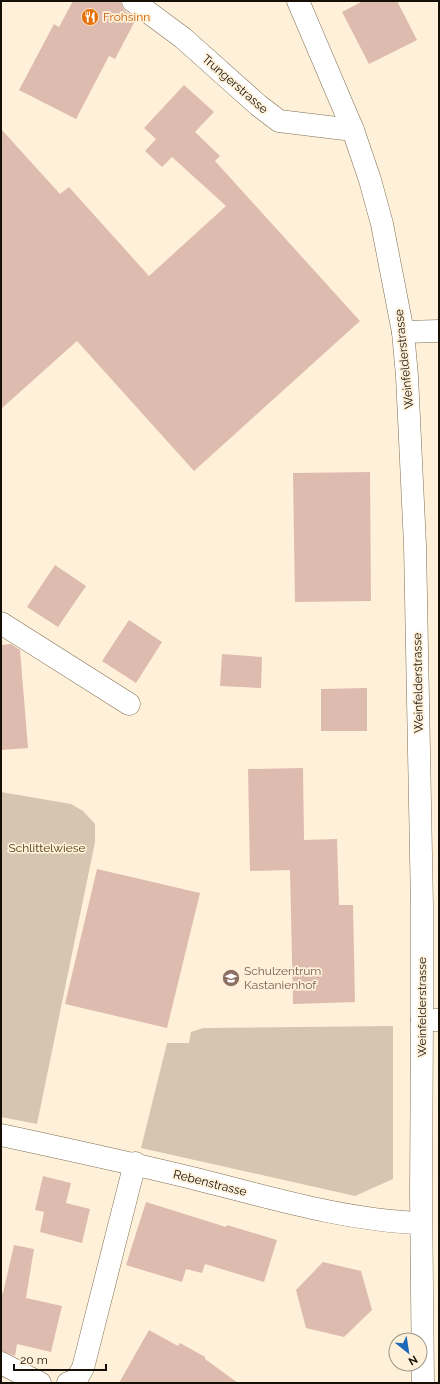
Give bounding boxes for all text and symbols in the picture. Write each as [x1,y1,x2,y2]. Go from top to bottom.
restaurant icon: Frohsinn [80,7,100,27]
place label: Frohsinn [103,10,150,24]
street label: Trungerstrasse [199,52,271,116]
street label: Weinfelderstrasse [392,308,416,410]
street label: Weinfelderstrasse [410,633,426,733]
park label: Schlittelwiese [8,841,86,855]
street label: Weinfelderstrasse [415,957,429,1057]
place label: Schulzentrum Kastanienhof [244,964,321,992]
school or university icon: Schulzentrum Kastanienhof [221,968,241,988]
street label: Rebenstrasse [172,1167,248,1199]
north arrow [388,1332,428,1372]
scale bar [14,1346,106,1372]
text: N [406,1352,420,1368]
text: 20 m [20,1353,48,1367]

